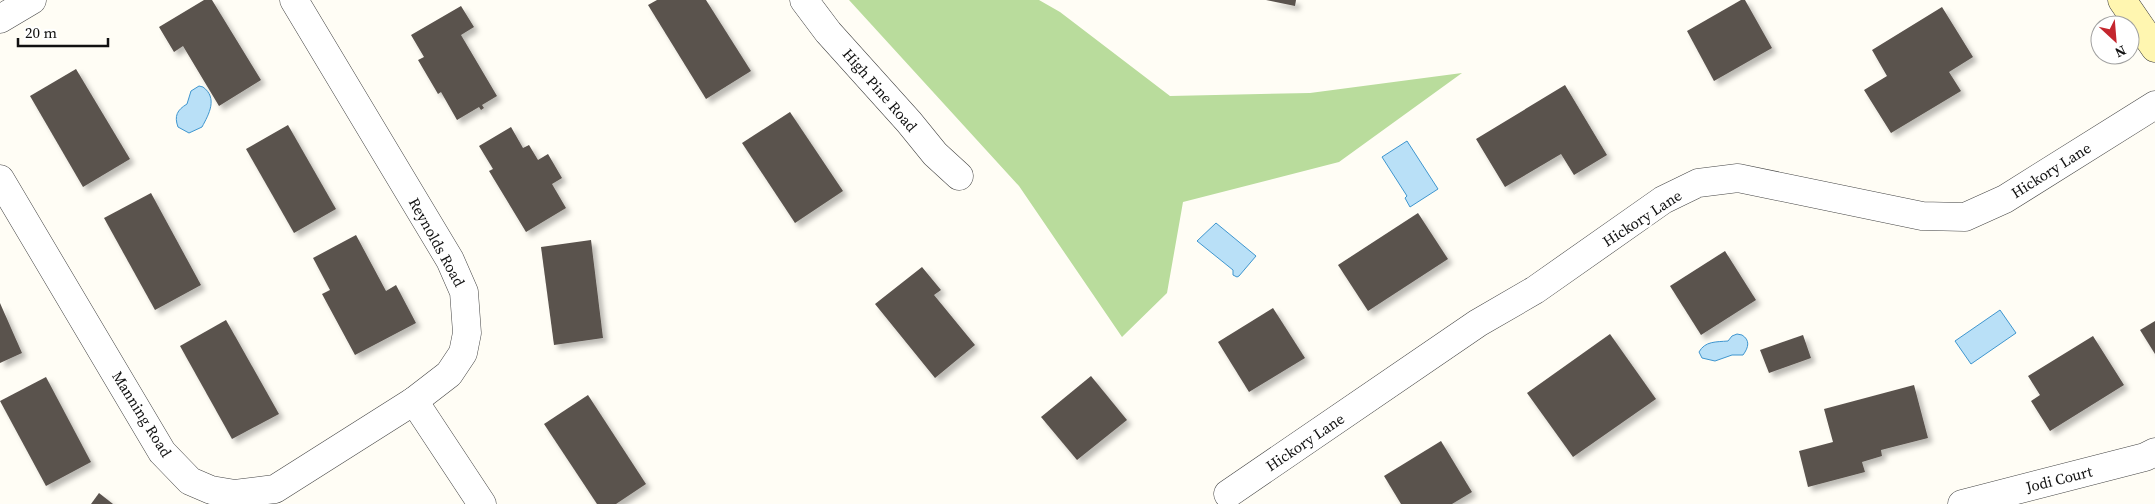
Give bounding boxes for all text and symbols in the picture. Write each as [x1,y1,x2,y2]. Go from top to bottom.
scale bar [18,15,108,47]
north arrow [2090,15,2140,65]
text: 20 m [25,22,57,43]
text: N [2112,40,2130,63]
street label: High Pine Road [838,44,922,137]
street label: Hickory Lane [2007,137,2095,203]
street label: Hickory Lane [1598,184,1686,251]
street label: Reynolds Road [404,194,470,291]
street label: Manning Road [107,367,177,461]
street label: Hickory Lane [1262,408,1349,476]
street label: Jodi Court [2023,461,2095,498]

